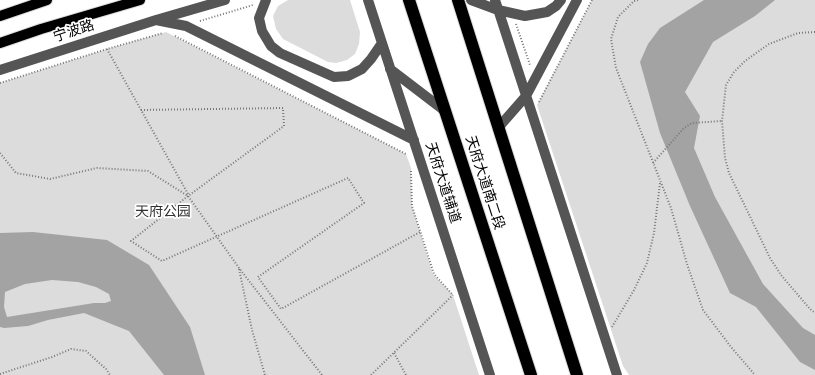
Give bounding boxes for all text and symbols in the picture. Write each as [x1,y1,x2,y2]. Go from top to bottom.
street label: 宁波路 [51,18,97,46]
street label: 天府大道南二段 [461,134,507,232]
street label: 天府大道辅道 [421,140,463,226]
park label: 天府公园 [135,205,191,221]

